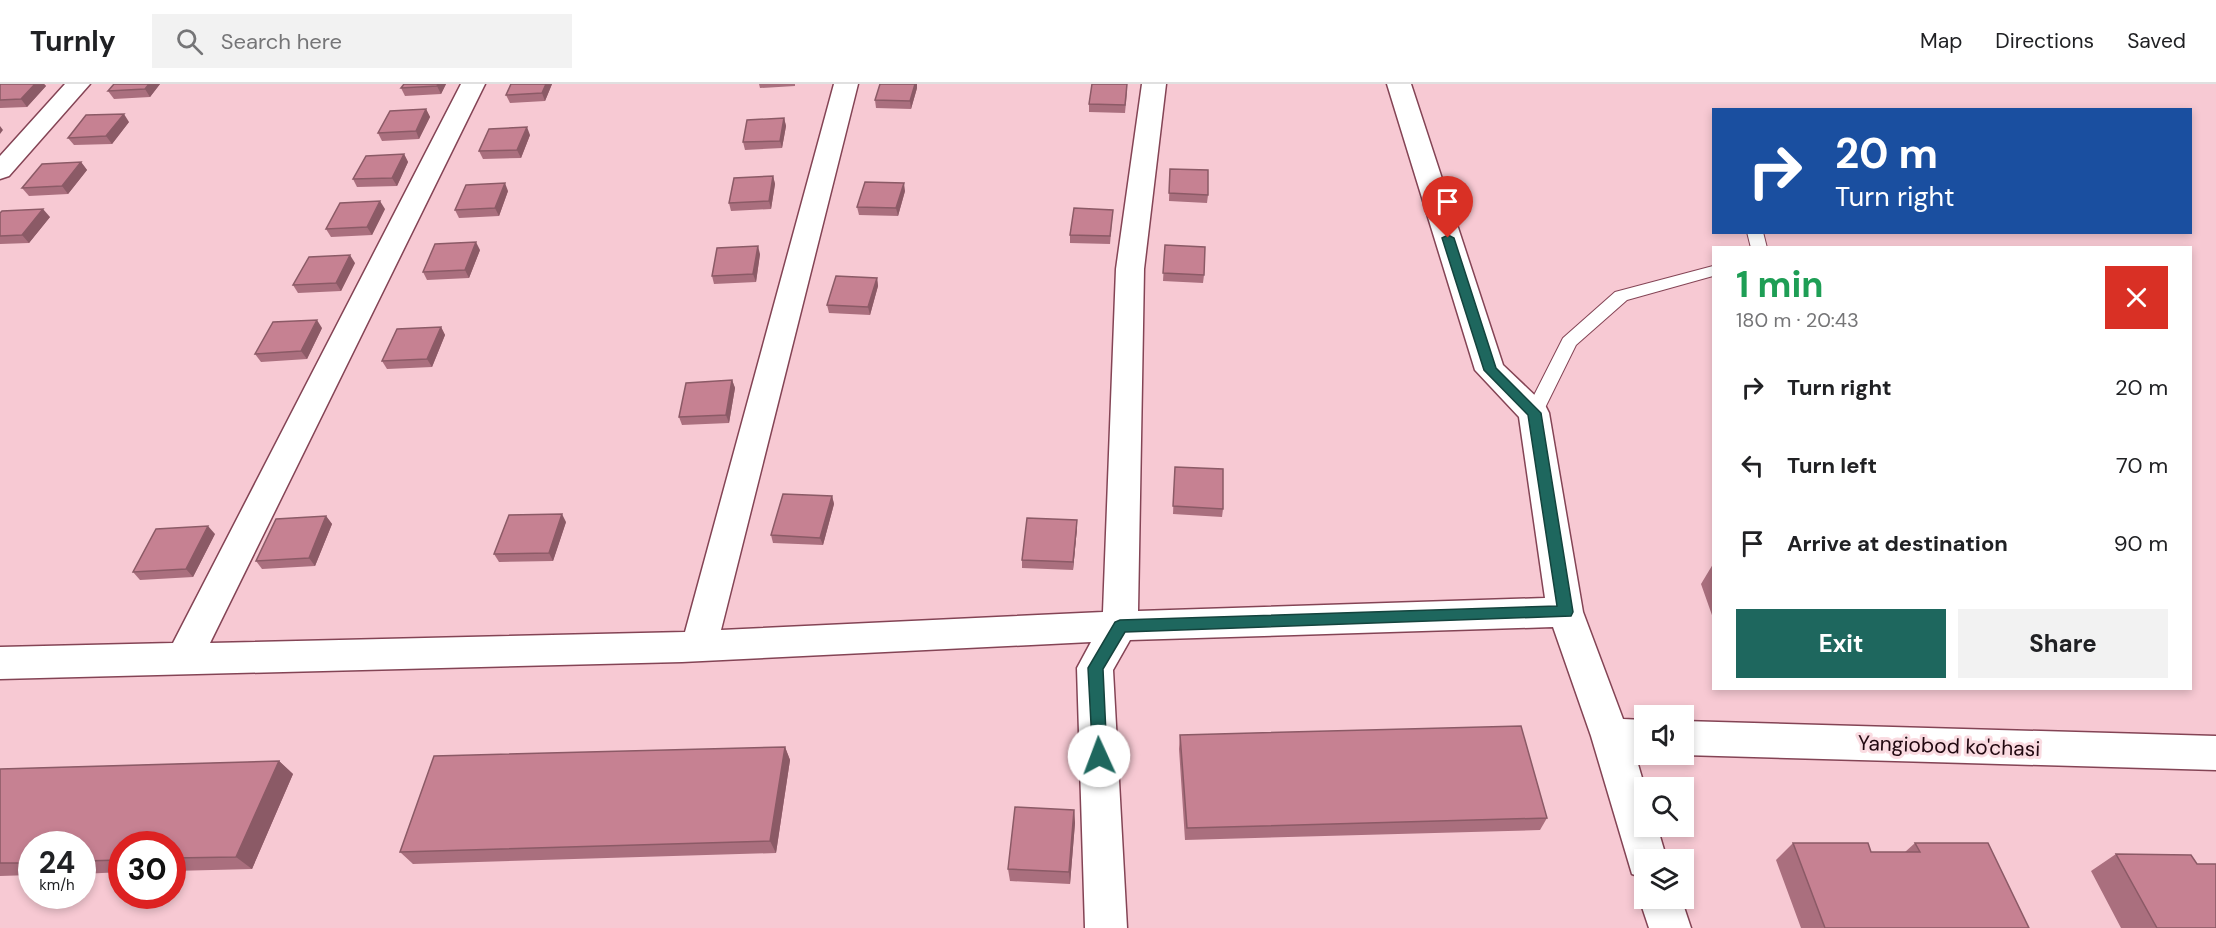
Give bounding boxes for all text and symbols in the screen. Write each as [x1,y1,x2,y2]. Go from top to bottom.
search box [152,14,572,68]
text: Turnly [30,23,116,60]
icon: search [173,25,206,58]
text: Search here [221,27,342,56]
text: Map [1920,27,1962,55]
text: Directions [1995,27,2094,55]
text: Saved [2127,27,2186,55]
text: 20 m [1835,126,1938,181]
icon: right [1736,132,1814,210]
pin [1422,176,1473,238]
text: Turn right [1835,179,1955,214]
icon: arrive [1431,185,1464,218]
text: 1 min [1736,261,1824,308]
button: close [2105,266,2168,329]
text: 180 m · 20:43 [1736,307,1859,333]
icon: right [1736,371,1769,404]
text: Turn right [1787,373,1892,402]
text: 20 m [2115,373,2168,402]
icon: left [1736,449,1769,482]
text: Turn left [1787,451,1877,480]
text: 70 m [2116,451,2168,480]
icon: arrive [1736,527,1769,560]
text: Arrive at destination [1787,529,2008,558]
text: 90 m [2114,529,2168,558]
button: Exit [1736,609,1946,678]
button: Share [1958,609,2168,678]
map controls [1634,705,1694,909]
button: sound [1634,705,1694,765]
position arrow [1067,724,1131,788]
street label: Yangiobod ko'chasi [1857,729,2041,763]
button: search [1634,777,1694,837]
speed limit sign: 30 [108,831,186,909]
text: 24 [39,843,75,882]
button: layers [1634,849,1694,909]
text: km/h [39,875,75,895]

